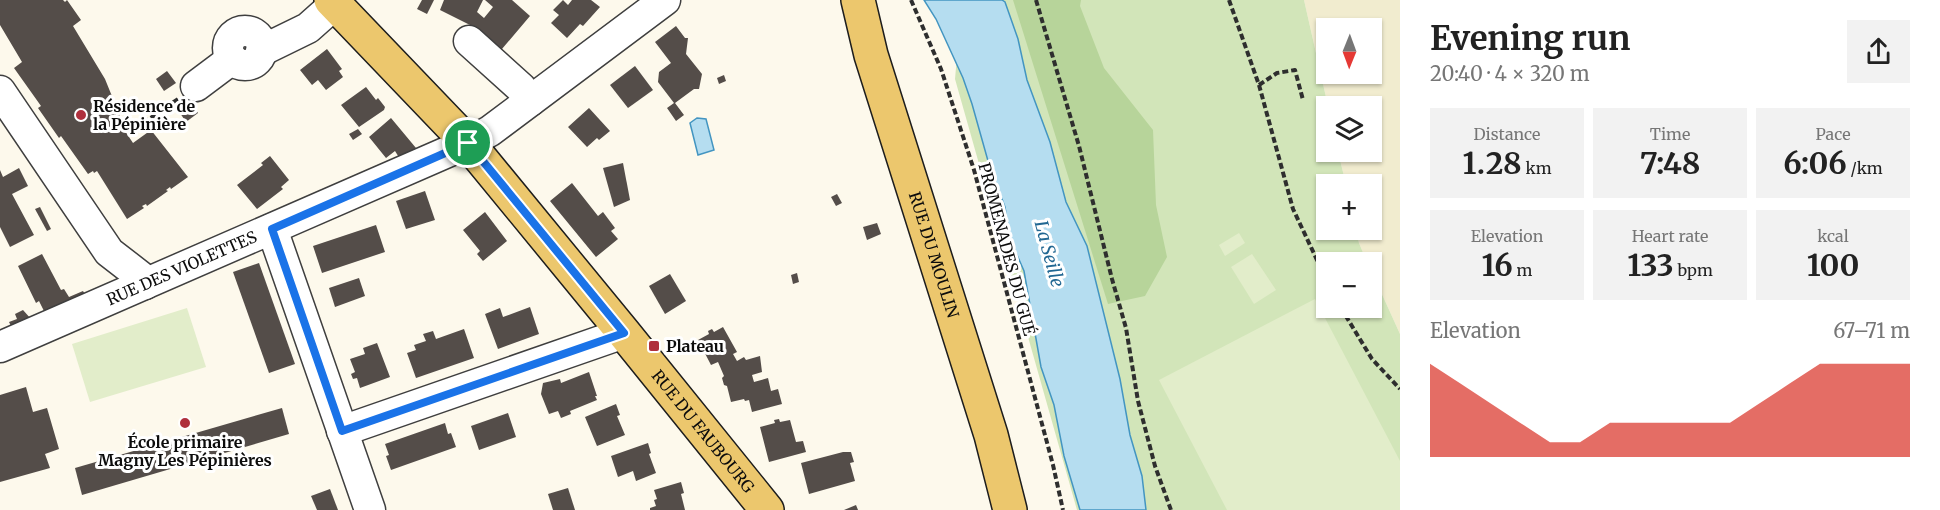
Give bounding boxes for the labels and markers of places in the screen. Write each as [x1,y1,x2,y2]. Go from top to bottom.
place label: Résidence de la Pépinière [93,96,196,134]
marker: Résidence de la Pépinière [74,108,88,122]
pin [442,117,493,168]
place label: Plateau [666,336,724,356]
marker: Plateau [647,339,661,353]
marker: École primaire Magny Les Pépinières [178,416,192,430]
place label: École primaire Magny Les Pépinières [98,432,272,470]

